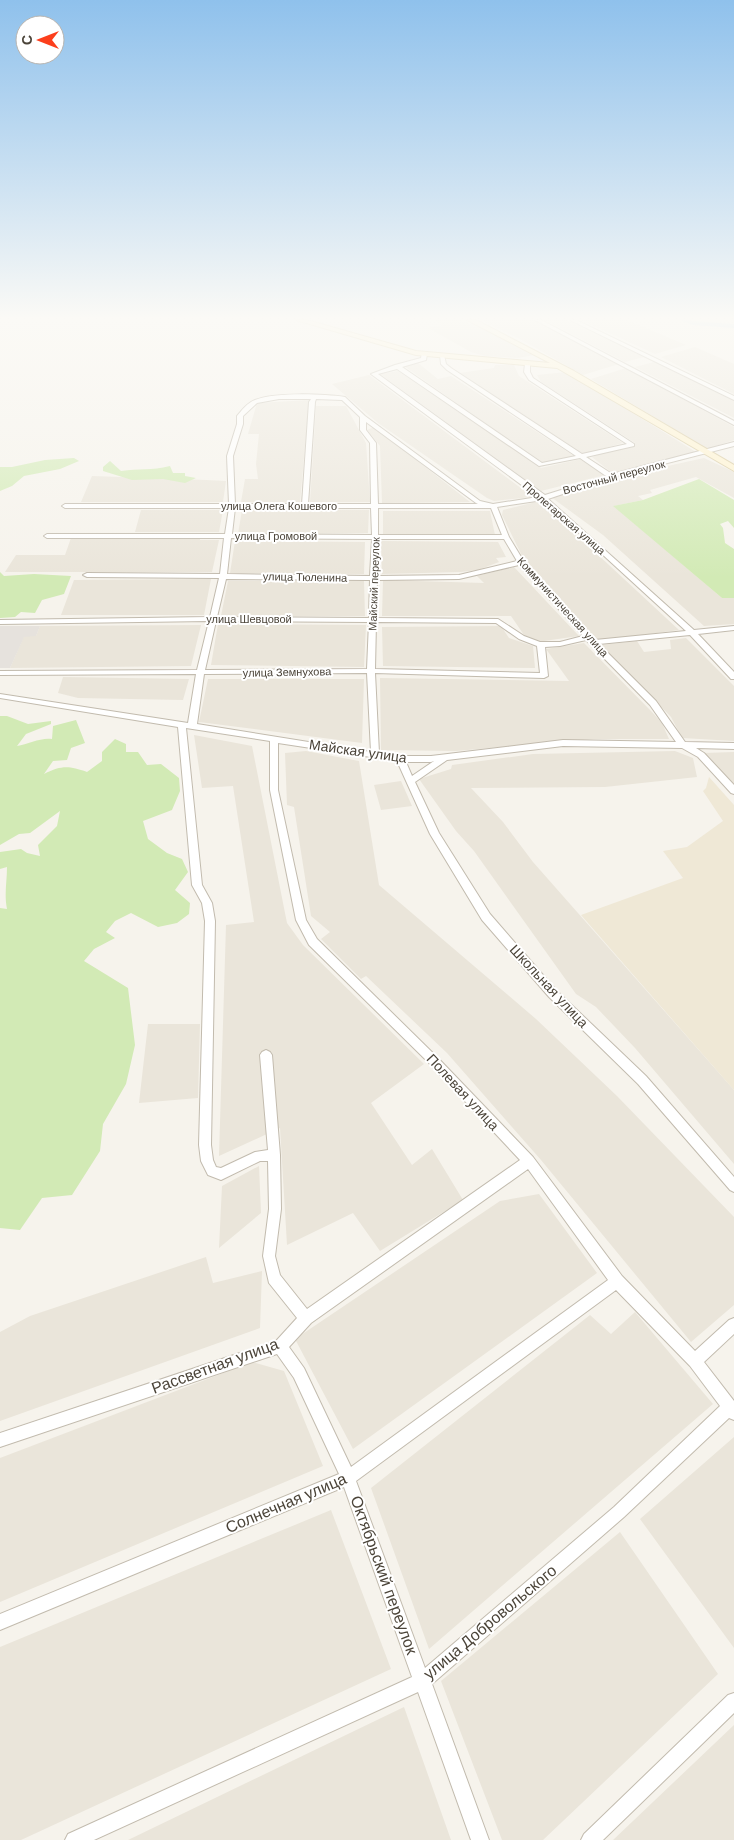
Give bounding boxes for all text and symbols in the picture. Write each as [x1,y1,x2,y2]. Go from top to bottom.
north arrow [15,15,65,65]
text: С [18,35,36,45]
street label: Восточный переулок [561,457,667,497]
street label: Пролетарская улица [520,478,609,558]
street label: улица Олега Кошевого [221,499,337,513]
street label: улица Громовой [235,529,317,543]
street label: Майский переулок [365,537,383,631]
street label: Коммунистическая улица [514,554,612,661]
street label: улица Тюленина [263,569,348,585]
street label: улица Шевцовой [206,612,292,626]
street label: улица Земнухова [243,664,332,680]
street label: Майская улица [308,735,408,767]
street label: Школьная улица [506,941,592,1032]
street label: Полевая улица [423,1050,503,1134]
street label: Рассветная улица [149,1333,281,1399]
street label: Солнечная улица [222,1468,350,1538]
street label: Октябрьский переулок [346,1493,423,1658]
street label: улица Добровольского [419,1560,561,1684]

